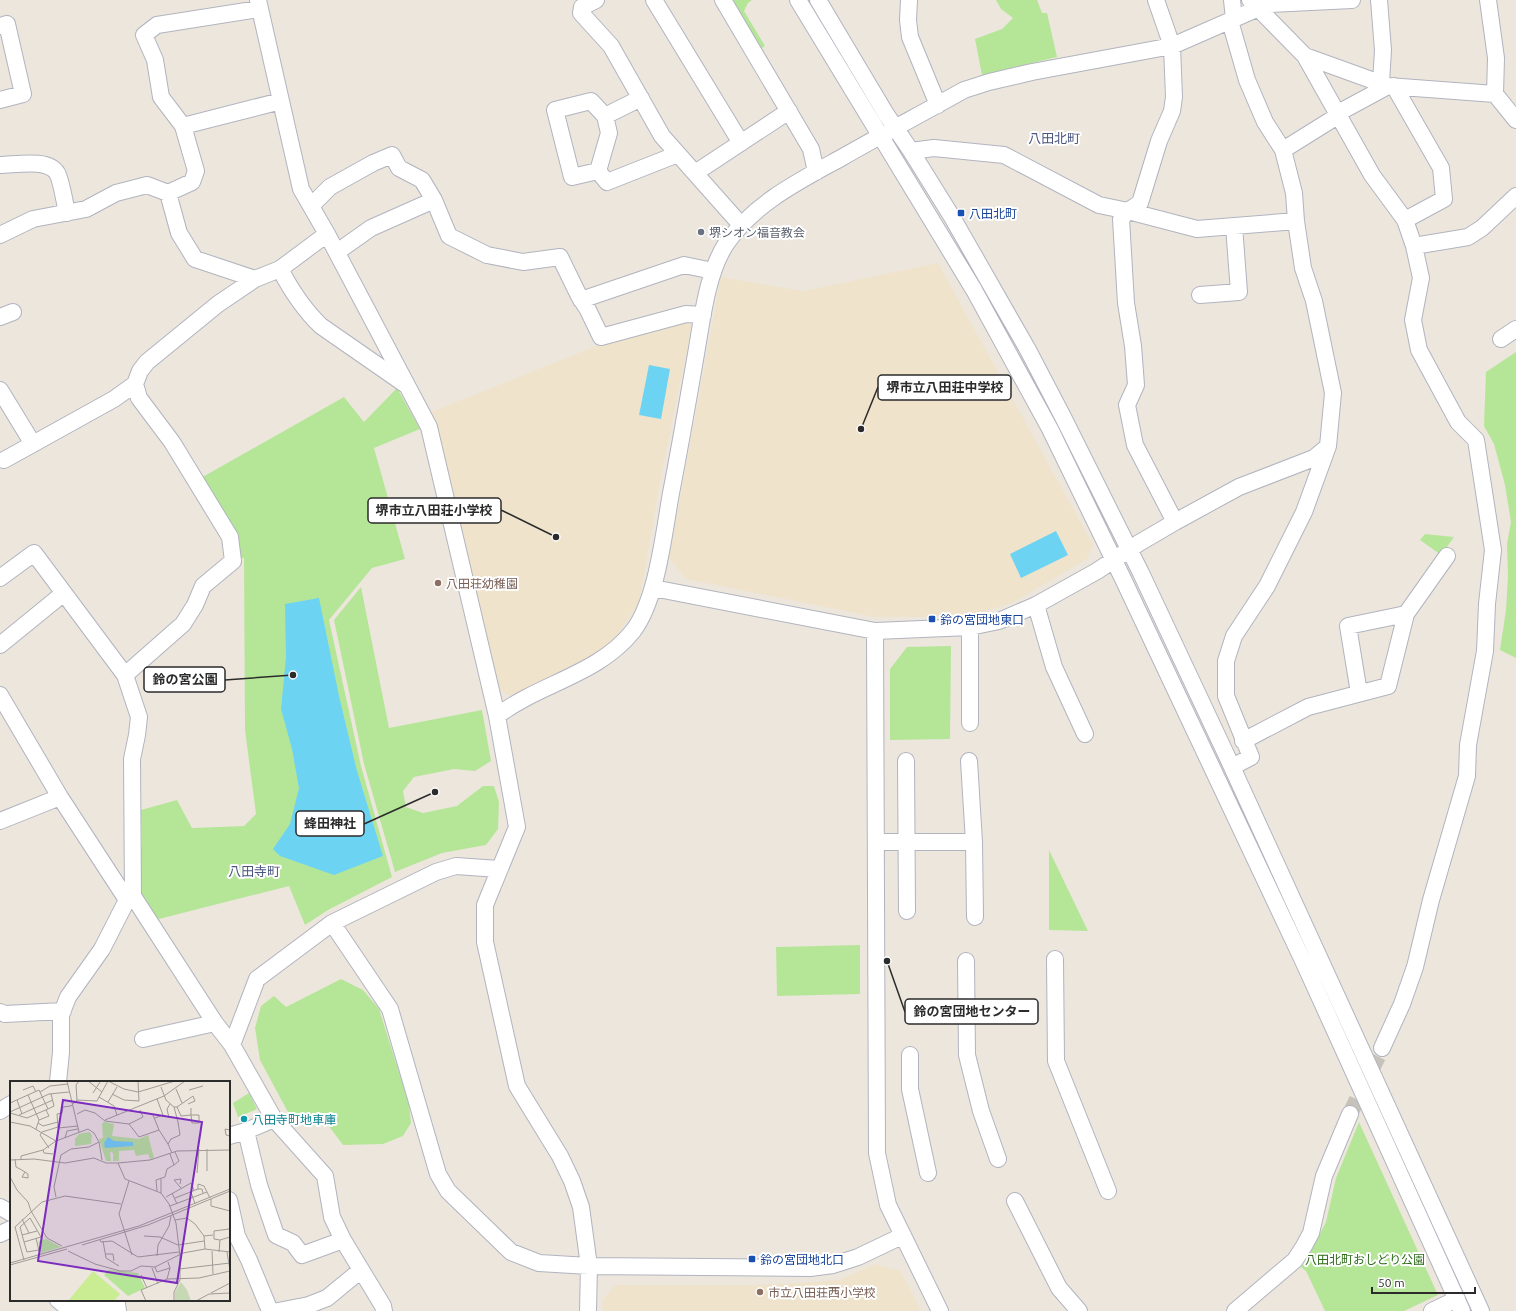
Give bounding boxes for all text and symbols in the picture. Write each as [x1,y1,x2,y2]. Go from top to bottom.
district label: 八田北町 [1028,131,1080,145]
place label: 八田北町 [969,207,1017,220]
marker: 八田北町 [956,208,966,218]
place label: 堺シオン福音教会 [709,226,805,239]
marker: 堺シオン福音教会 [696,227,706,237]
callout: 堺市立八田荘中学校 [878,375,1011,400]
text: 堺市立八田荘中学校 [886,380,1004,394]
callout: 堺市立八田荘小学校 [368,498,501,523]
text: 堺市立八田荘小学校 [375,503,493,517]
place label: 八田荘幼稚園 [446,577,518,590]
marker: 八田荘幼稚園 [433,578,443,588]
place label: 鈴の宮団地東口 [940,613,1024,626]
marker: 鈴の宮団地東口 [927,614,937,624]
callout: 鈴の宮公園 [144,667,225,692]
text: 鈴の宮公園 [152,672,218,686]
callout: 蜂田神社 [296,811,364,836]
text: 蜂田神社 [304,816,356,830]
district label: 八田寺町 [228,864,280,878]
callout: 鈴の宮団地センター [905,999,1038,1024]
text: 鈴の宮団地センター [913,1004,1031,1018]
inset map [10,1081,230,1301]
place label: 八田寺町地車庫 [252,1113,336,1126]
marker: 八田寺町地車庫 [239,1114,249,1124]
place label: 鈴の宮団地北口 [760,1253,844,1266]
park label: 八田北町おしどり公園 [1305,1253,1425,1266]
marker: 鈴の宮団地北口 [747,1254,757,1264]
scale bar [1372,1269,1475,1295]
text: 50 m [1378,1276,1405,1289]
place label: 市立八田荘西小学校 [768,1286,876,1299]
marker: 市立八田荘西小学校 [755,1287,765,1297]

